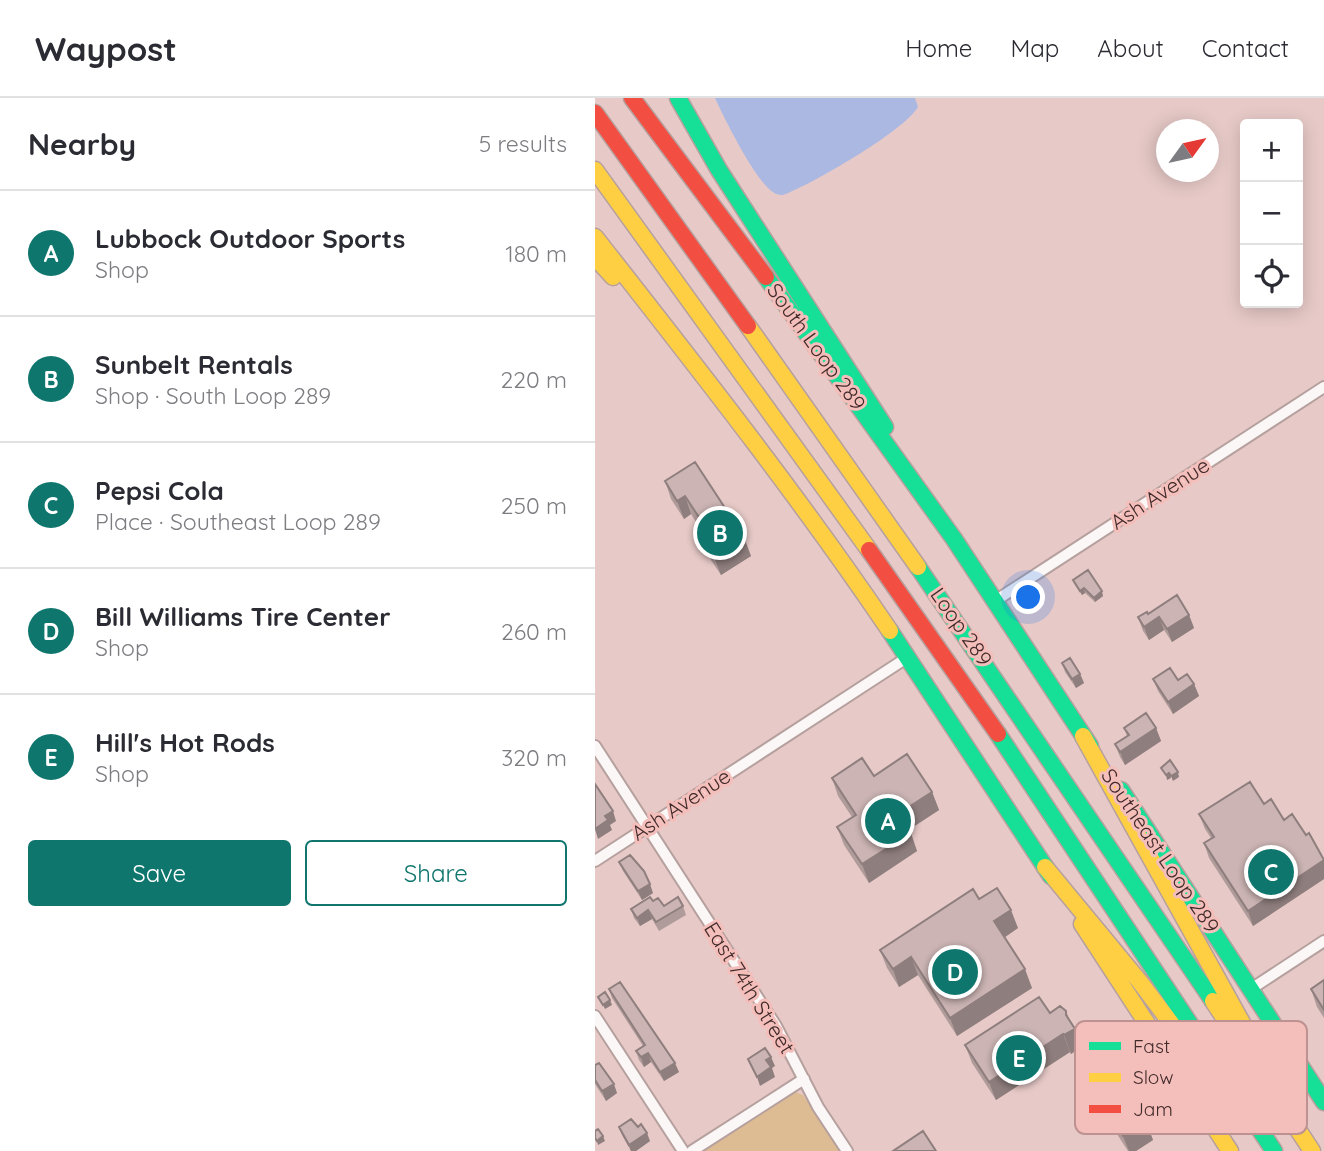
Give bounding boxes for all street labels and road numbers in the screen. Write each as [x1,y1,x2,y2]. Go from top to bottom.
street label: South Loop 289 [762,278,872,415]
street label: Ash Avenue [1105,452,1214,535]
street label: Loop 289 [925,582,998,671]
street label: Ash Avenue [626,763,735,846]
street label: Southeast Loop 289 [1096,763,1225,938]
street label: East 74th Street [699,917,801,1058]

